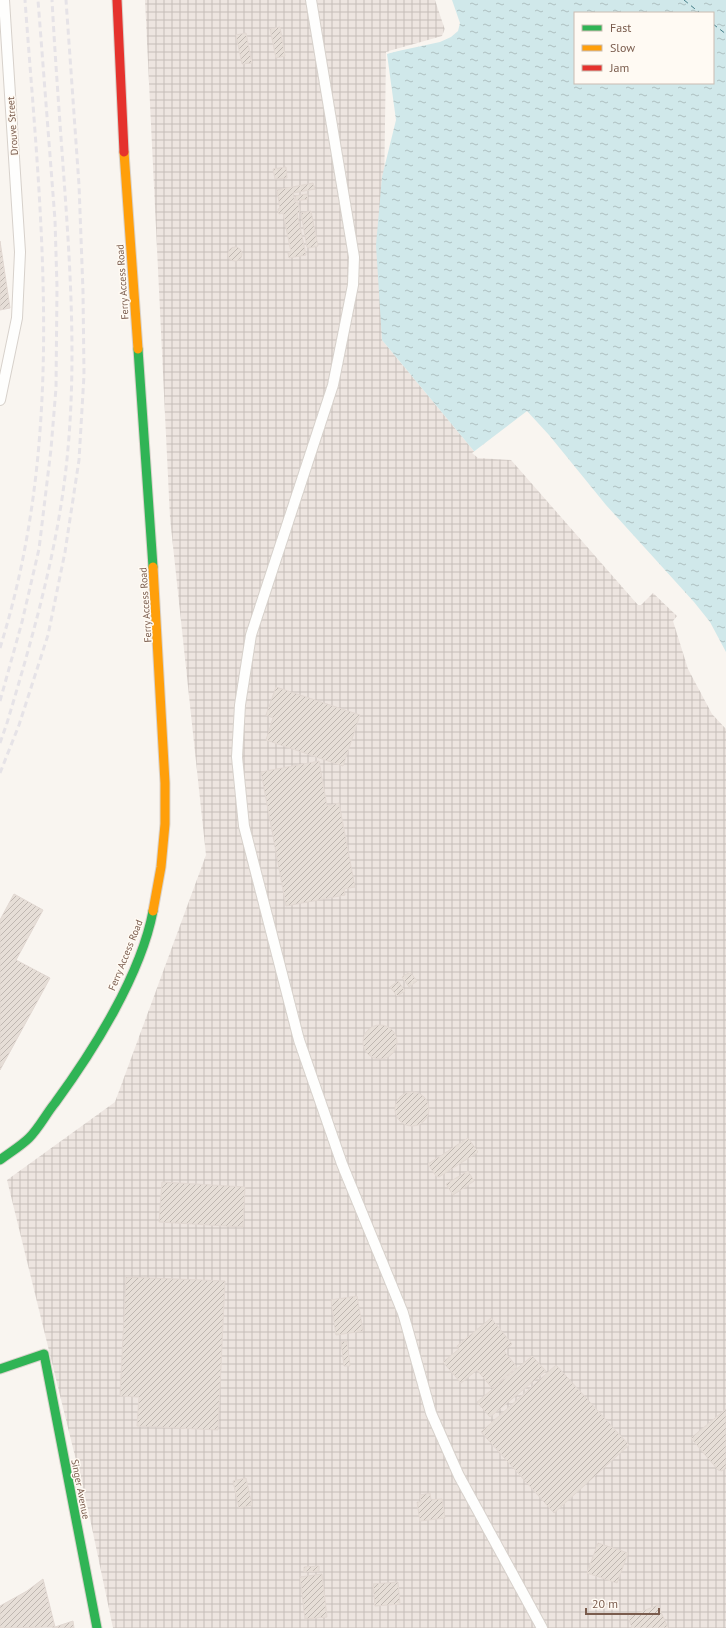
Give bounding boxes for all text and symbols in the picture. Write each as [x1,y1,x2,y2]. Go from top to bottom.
legend [574,12,714,84]
text: Fast [610,20,631,35]
text: Slow [610,40,635,55]
text: Jam [609,60,629,75]
street label: Drouve Street [4,96,21,156]
street label: Ferry Access Road [113,244,132,320]
street label: Ferry Access Road [136,567,155,643]
street label: Ferry Access Road [105,918,146,993]
street label: Singer Avenue [68,1458,93,1520]
scale bar [586,1590,659,1616]
text: 20 m [592,1596,618,1611]

